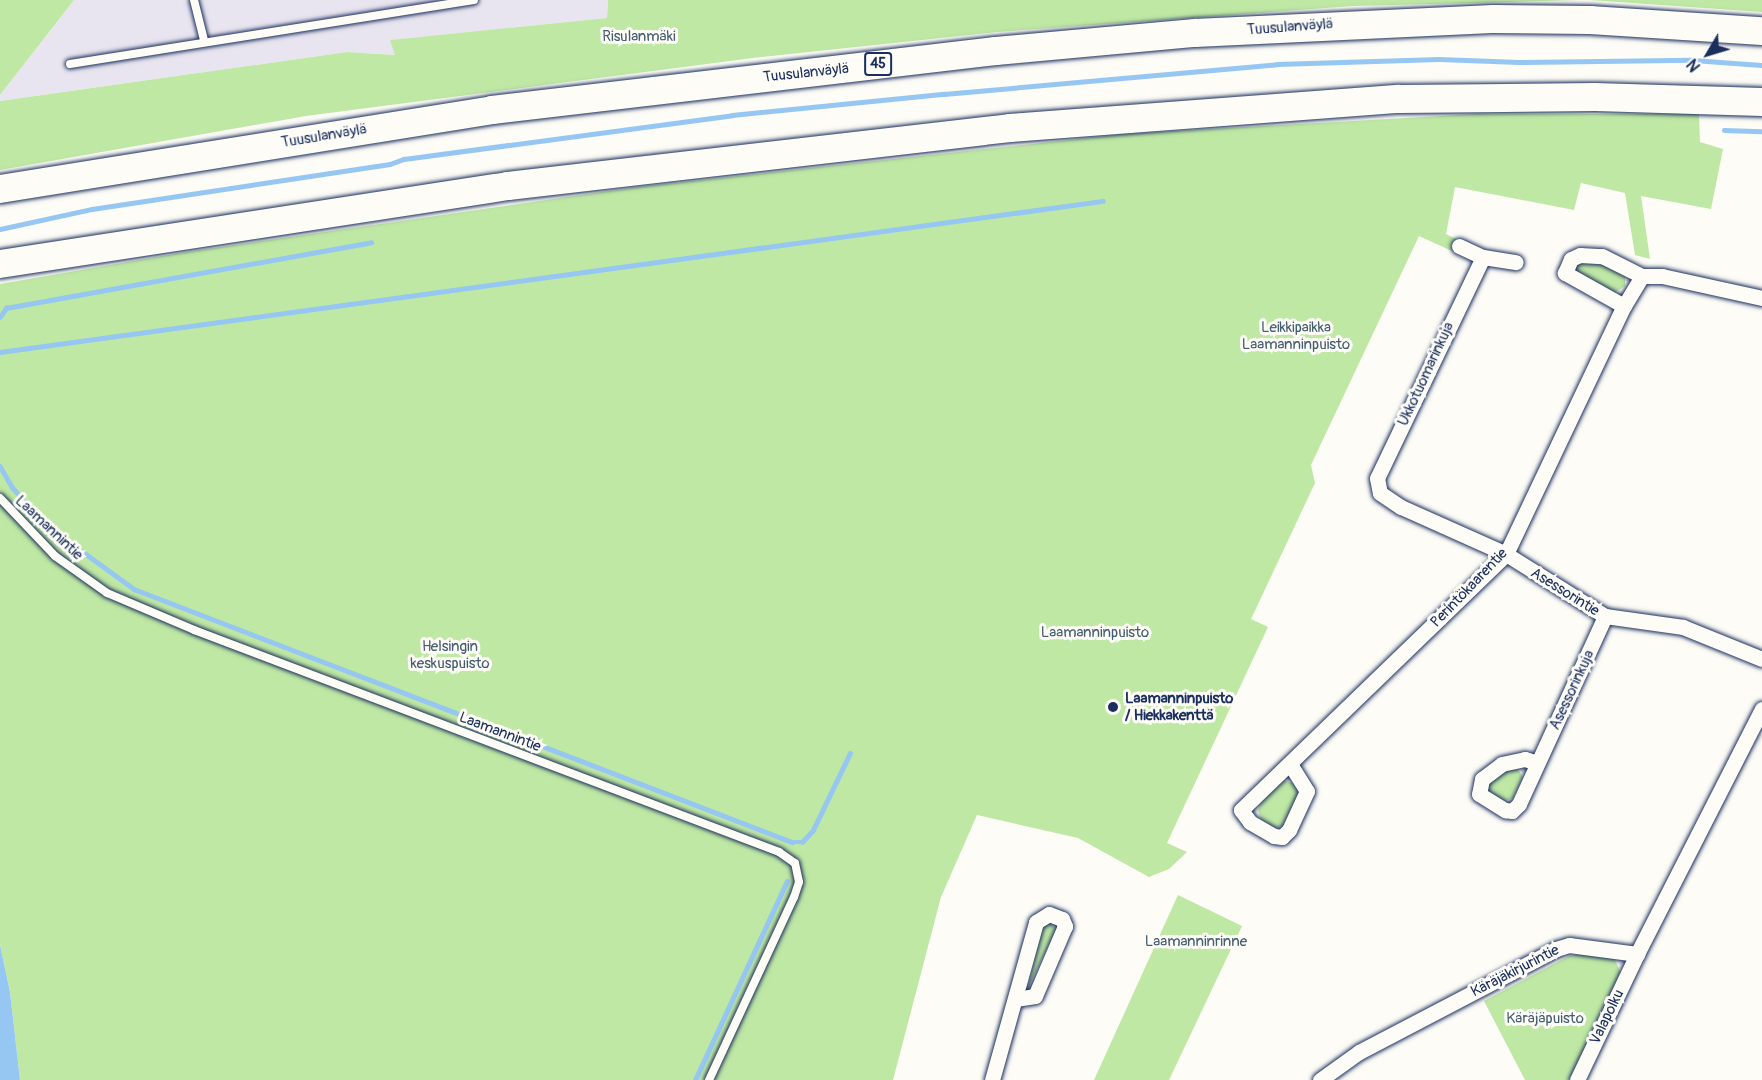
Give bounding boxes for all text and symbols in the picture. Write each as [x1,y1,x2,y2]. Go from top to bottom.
street label: Tuusulanväylä [1246,15,1334,39]
north arrow [1678,24,1738,84]
park label: Risulanmäki [602,28,676,46]
road number: 45 [863,53,893,75]
text: N [1683,55,1705,76]
street label: Tuusulanväylä [762,60,850,86]
street label: Tuusulanväylä [280,120,368,152]
park label: Leikkipaikka Laamanninpuisto [1242,318,1350,353]
street label: Ukkotuomarinkuja [1394,319,1458,429]
street label: Laamannintie [11,492,87,564]
street label: Perintökaarentie [1427,545,1511,631]
street label: Asessorintie [1527,564,1603,620]
park label: Laamanninpuisto [1041,624,1149,642]
park label: Helsingin keskuspuisto [411,637,489,672]
street label: Asessorinkuja [1546,647,1598,733]
place label: Laamanninpuisto / Hiekkakenttä [1125,689,1233,724]
marker: Laamanninpuisto / Hiekkakenttä [1106,700,1120,714]
street label: Laamannintie [457,708,543,756]
park label: Laamanninrinne [1145,933,1247,951]
street label: Käräjäkirjurintie [1468,941,1562,1001]
street label: Valapolku [1586,987,1628,1047]
park label: Käräjäpuisto [1506,1010,1584,1028]

